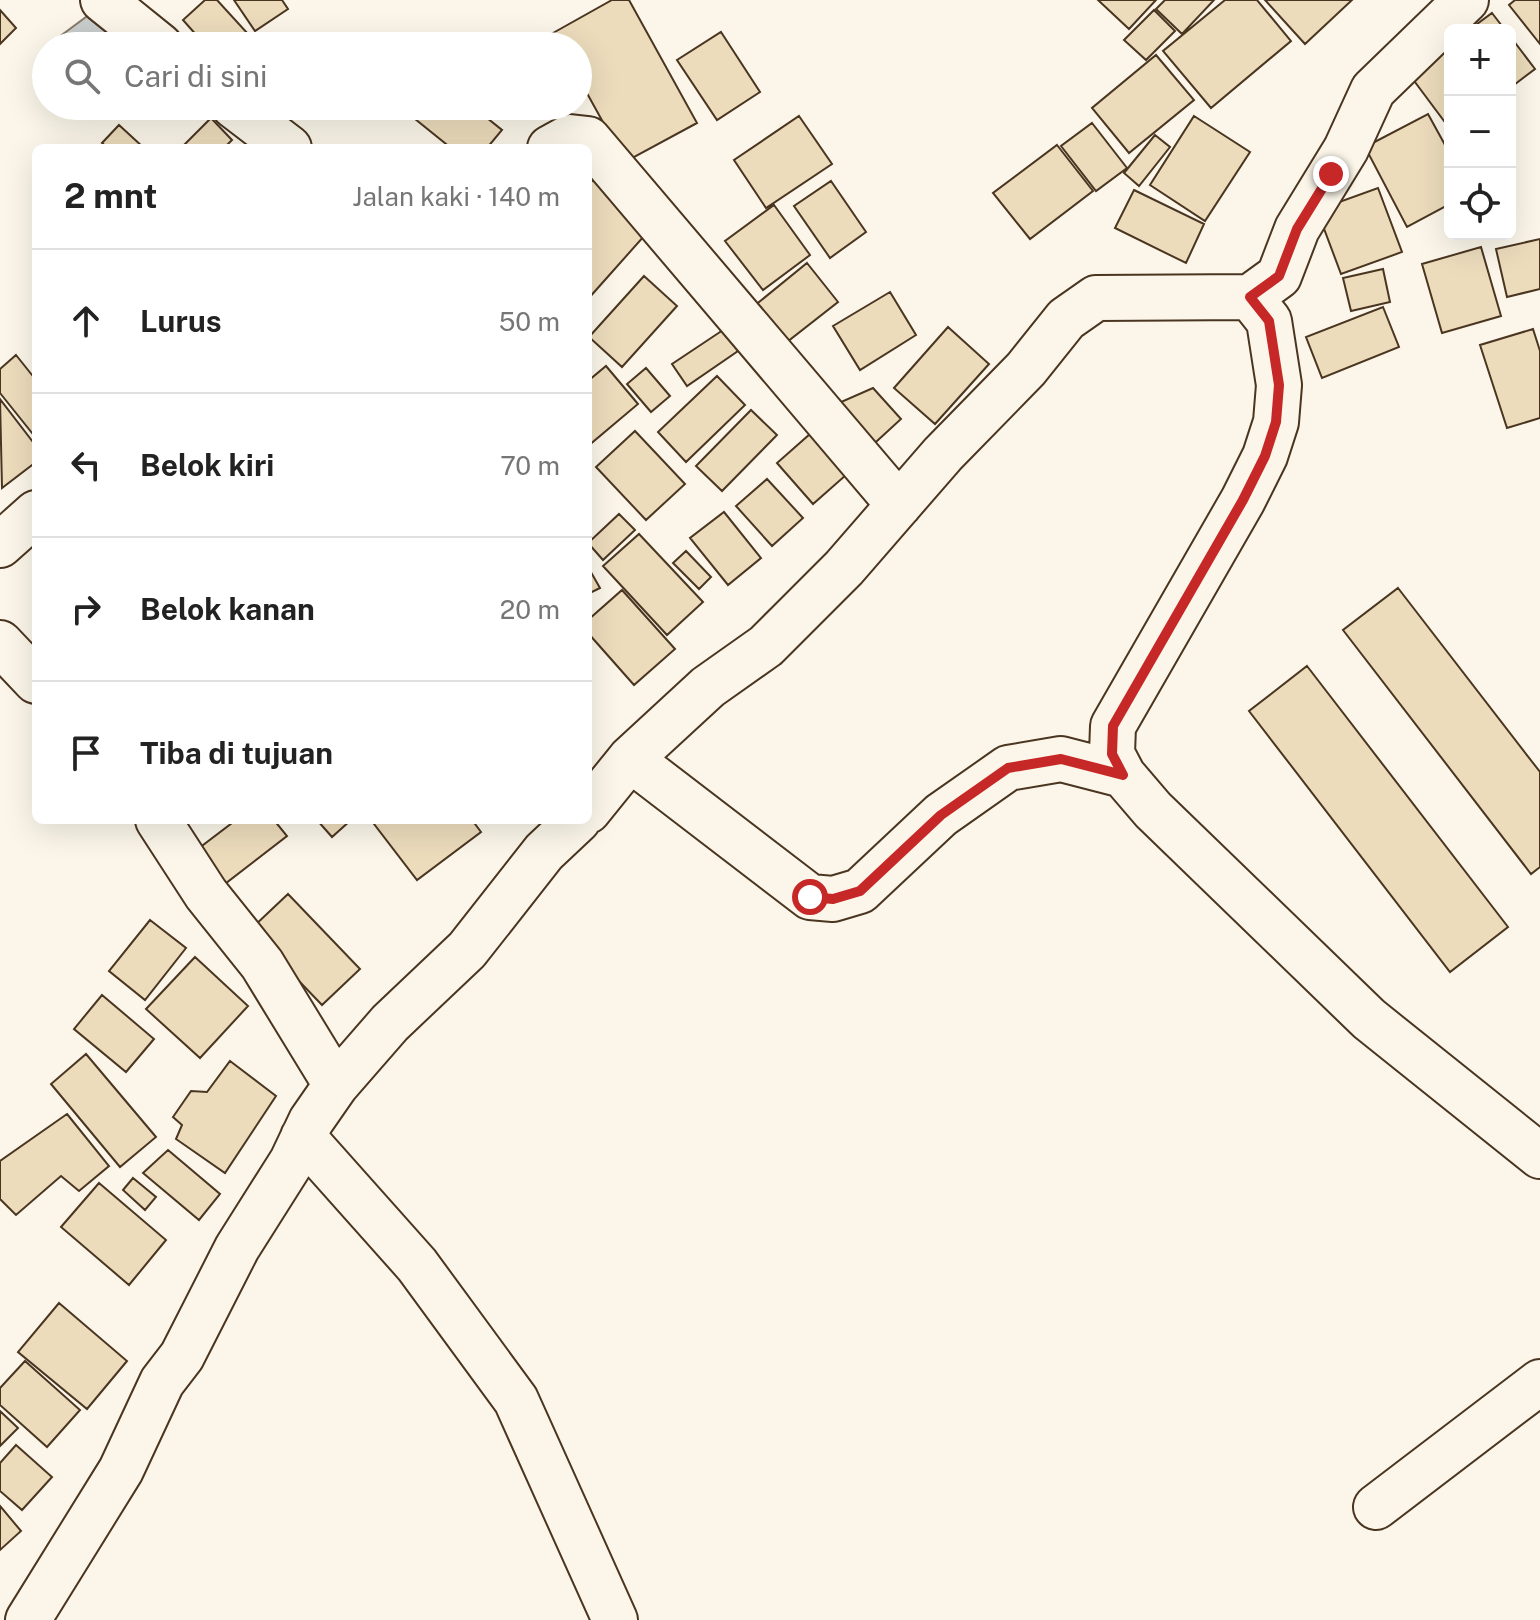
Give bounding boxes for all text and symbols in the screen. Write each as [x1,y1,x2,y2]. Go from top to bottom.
map controls [1444,24,1516,240]
button: + [1444,24,1516,96]
search box [32,32,592,120]
icon: search [60,54,104,98]
text: Cari di sini [124,58,267,94]
button: − [1444,96,1516,168]
route end [1313,156,1349,192]
button: locate [1444,168,1516,240]
text: 2 mnt [64,176,157,216]
text: Jalan kaki · 140 m [352,181,560,212]
icon: ahead [64,299,108,343]
text: Lurus [140,303,222,339]
text: 50 m [499,306,560,337]
icon: left [64,443,108,487]
text: Belok kiri [140,447,274,483]
text: 70 m [500,450,560,481]
icon: right [64,587,108,631]
text: Belok kanan [140,591,315,627]
text: 20 m [500,594,560,625]
icon: arrive [64,731,108,775]
text: Tiba di tujuan [140,735,333,771]
route start [792,879,828,915]

